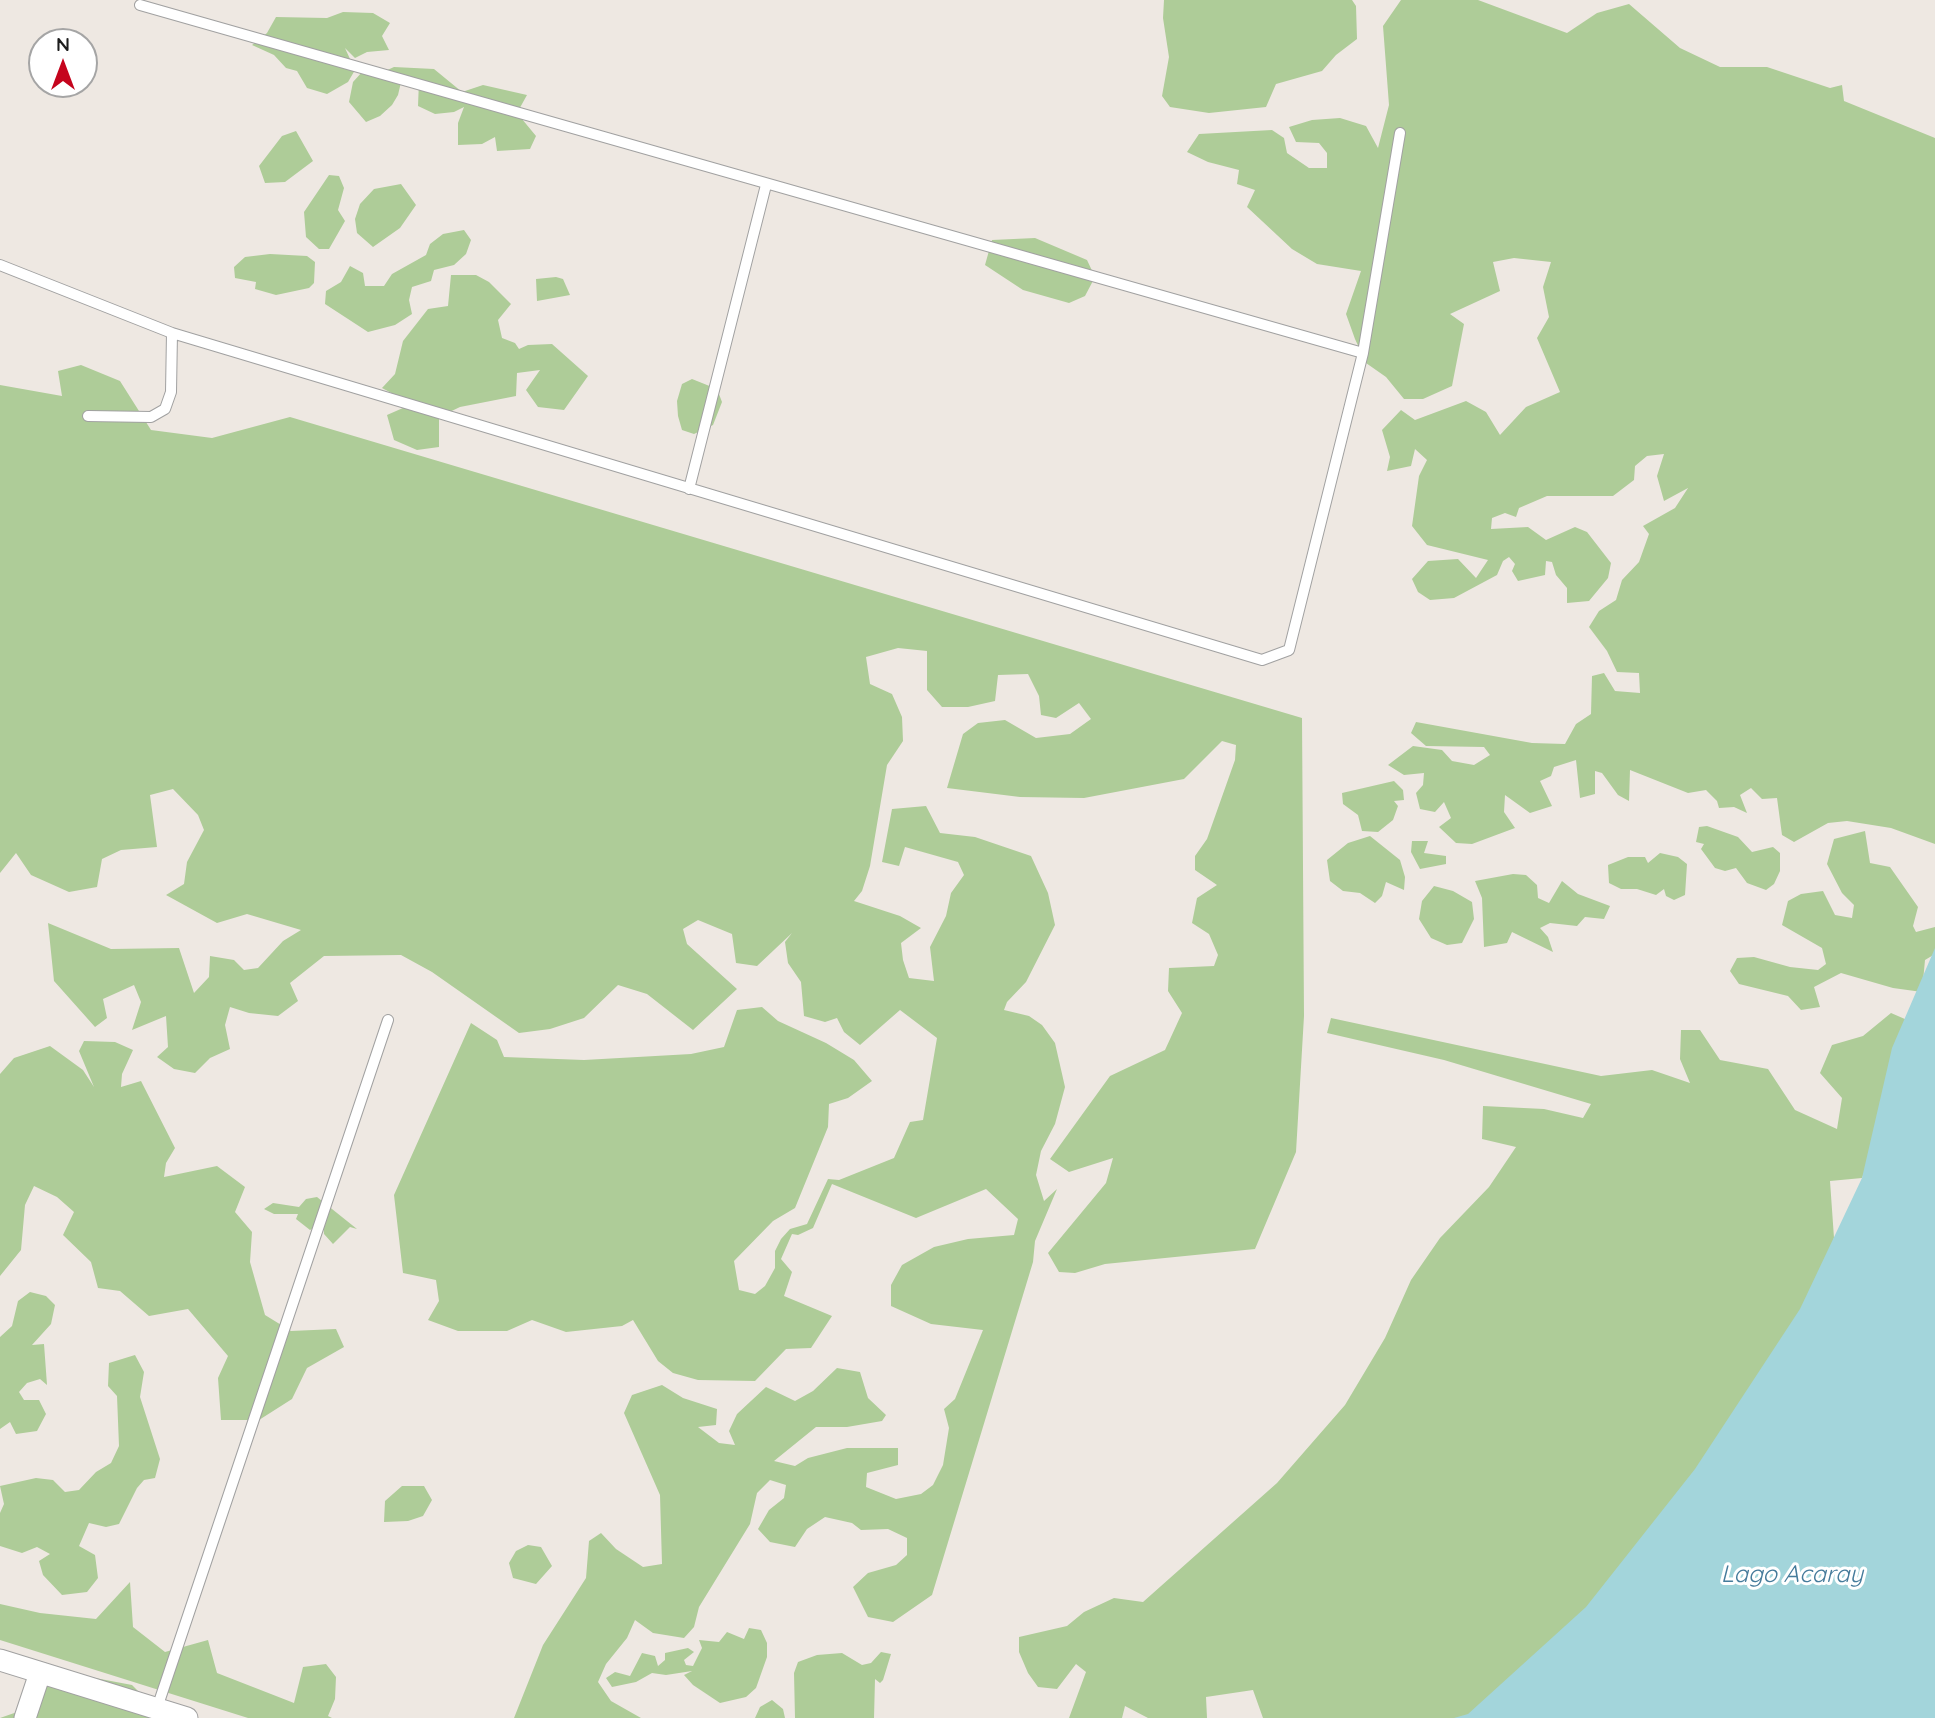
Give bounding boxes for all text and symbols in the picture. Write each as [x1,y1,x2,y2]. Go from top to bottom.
north arrow [28,28,98,98]
text: N [56,32,70,56]
water label: Lago Acaray [1721,1561,1863,1589]

